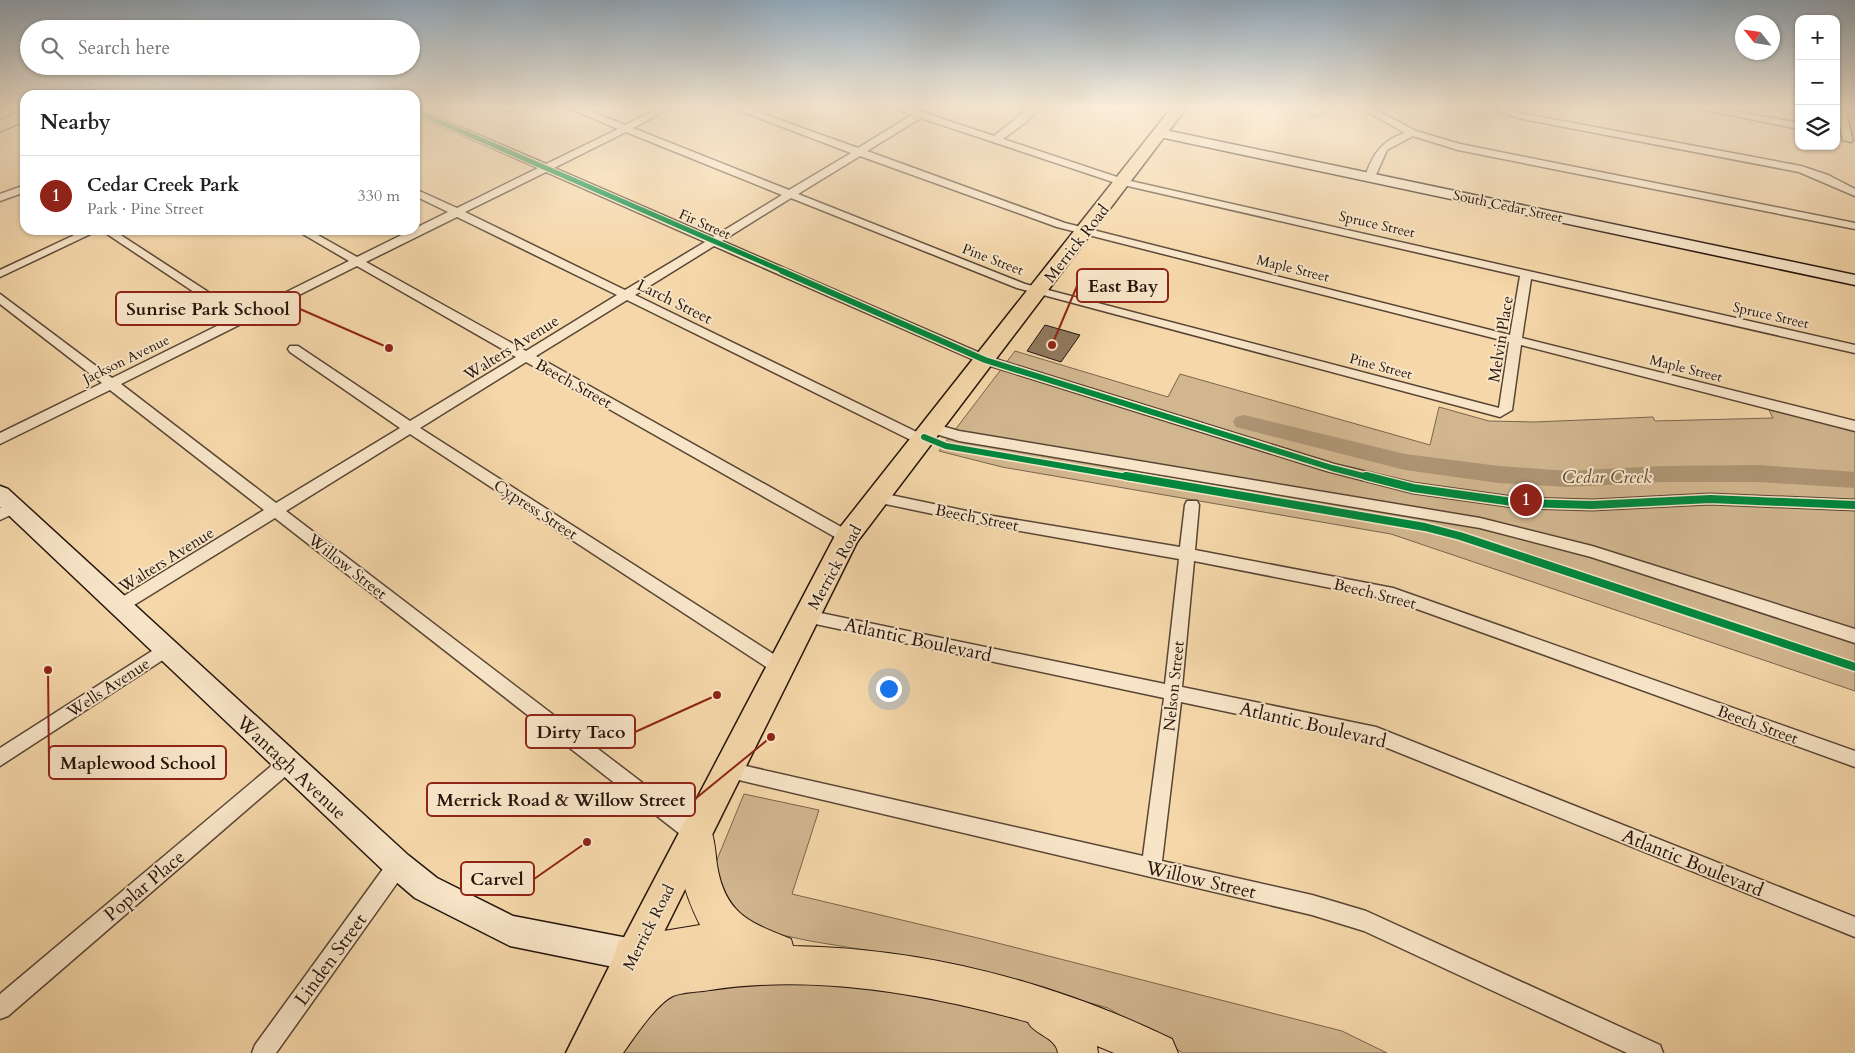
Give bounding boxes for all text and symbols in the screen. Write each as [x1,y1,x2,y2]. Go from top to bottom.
north arrow [1735,15,1780,60]
map controls [1795,15,1840,150]
button: + [1795,15,1840,60]
search box [20,20,420,75]
icon: search [38,34,66,62]
text: Search here [78,35,170,61]
button: − [1795,60,1840,105]
button: layers [1795,105,1840,150]
text: Nearby [40,108,111,137]
text: Cedar Creek Park [87,172,239,198]
text: 1 [52,185,60,207]
text: 330 m [358,185,400,207]
street label: South Cedar Street [1452,186,1565,227]
text: Park · Pine Street [87,198,204,220]
street label: Merrick Road [1039,199,1115,287]
street label: Fir Street [676,205,734,244]
street label: Spruce Street [1337,207,1417,243]
street label: Pine Street [960,239,1027,280]
street label: Maple Street [1255,250,1332,287]
callout: East Bay [1077,269,1168,302]
street label: Larch Street [633,274,716,330]
text: East Bay [1088,274,1159,299]
callout: Sunrise Park School [116,292,300,325]
street label: Melvin Place [1483,294,1519,384]
text: Sunrise Park School [126,297,290,322]
street label: Spruce Street [1731,298,1811,334]
street label: Walters Avenue [459,310,563,386]
street label: Jackson Avenue [78,330,173,389]
street label: Pine Street [1348,349,1415,384]
street label: Maple Street [1648,350,1725,387]
street label: Beech Street [531,354,616,414]
water label: Cedar Creek [1562,465,1652,490]
street label: Cypress Street [489,475,582,545]
pin: 1 [1510,481,1542,519]
street label: Beech Street [933,499,1020,537]
street label: Merrick Road [803,521,867,614]
street label: Walters Avenue [114,522,218,598]
street label: Willow Street [303,528,391,605]
street label: Beech Street [1331,573,1418,615]
street label: Atlantic Boulevard [842,612,994,668]
street label: Nelson Street [1158,640,1190,732]
street label: Wells Avenue [62,653,154,723]
your location [876,676,902,702]
street label: Atlantic Boulevard [1237,695,1389,755]
street label: Beech Street [1714,700,1801,750]
street label: Wantagh Avenue [230,709,352,826]
callout: Dirty Taco [526,715,635,748]
text: Dirty Taco [536,720,626,745]
callout: Maplewood School [49,746,226,779]
text: Maplewood School [60,751,216,776]
callout: Merrick Road & Willow Street [427,783,695,816]
text: Merrick Road & Willow Street [437,788,686,813]
street label: Atlantic Boulevard [1618,823,1767,903]
street label: Poplar Place [99,844,191,927]
street label: Willow Street [1142,854,1258,905]
callout: Carvel [461,862,534,895]
text: Carvel [470,867,524,892]
street label: Merrick Road [618,880,680,974]
street label: Linden Street [289,908,373,1011]

